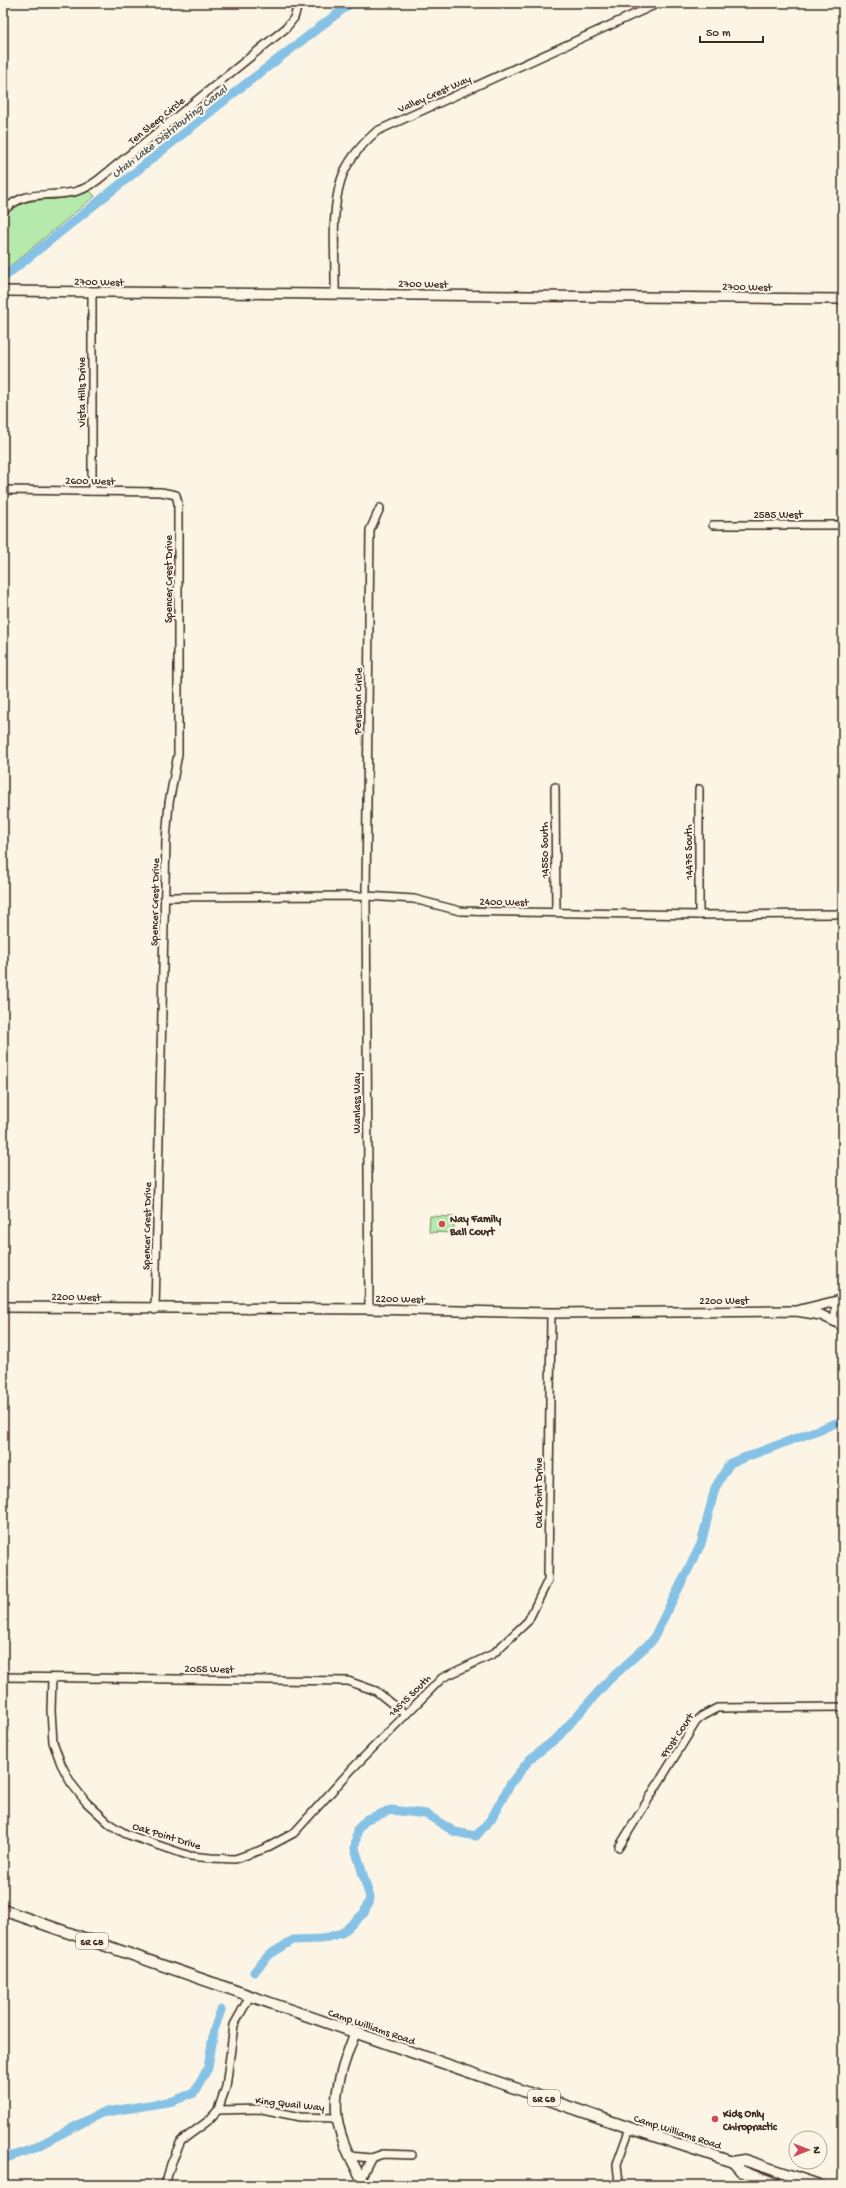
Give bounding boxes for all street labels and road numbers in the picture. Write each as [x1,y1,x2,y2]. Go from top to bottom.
street label: Valley Crest Way [396,73,474,117]
street label: Ten Sleep Circle [126,95,188,148]
street label: 2700 West [74,277,125,289]
street label: 2700 West [398,279,449,291]
street label: 2700 West [722,282,773,294]
street label: Vista Hills Drive [77,357,89,428]
street label: 2600 West [65,476,116,488]
street label: 2585 West [753,510,804,522]
street label: Spencer Crest Drive [164,535,176,623]
street label: Perschon Circle [352,667,366,736]
street label: 14550 South [540,822,552,879]
street label: 14475 South [684,824,696,881]
street label: Spencer Crest Drive [149,858,163,946]
street label: 2400 West [479,897,530,909]
street label: Wanlass Way [352,1072,364,1133]
street label: Spencer Crest Drive [141,1182,155,1270]
street label: 2200 West [51,1292,102,1304]
street label: 2200 West [375,1294,426,1306]
street label: 2200 West [699,1296,750,1308]
street label: Oak Point Drive [534,1457,546,1528]
street label: 2055 West [184,1664,235,1676]
street label: 14515 South [386,1673,434,1721]
street label: Frost Court [658,1710,698,1762]
street label: Oak Point Drive [131,1821,202,1853]
road number: SR 68 [76,1933,108,1949]
street label: Camp Williams Road [326,2007,418,2049]
road number: SR 68 [528,2090,560,2106]
street label: King Quail Way [255,2095,326,2115]
street label: Camp Williams Road [632,2113,724,2153]

